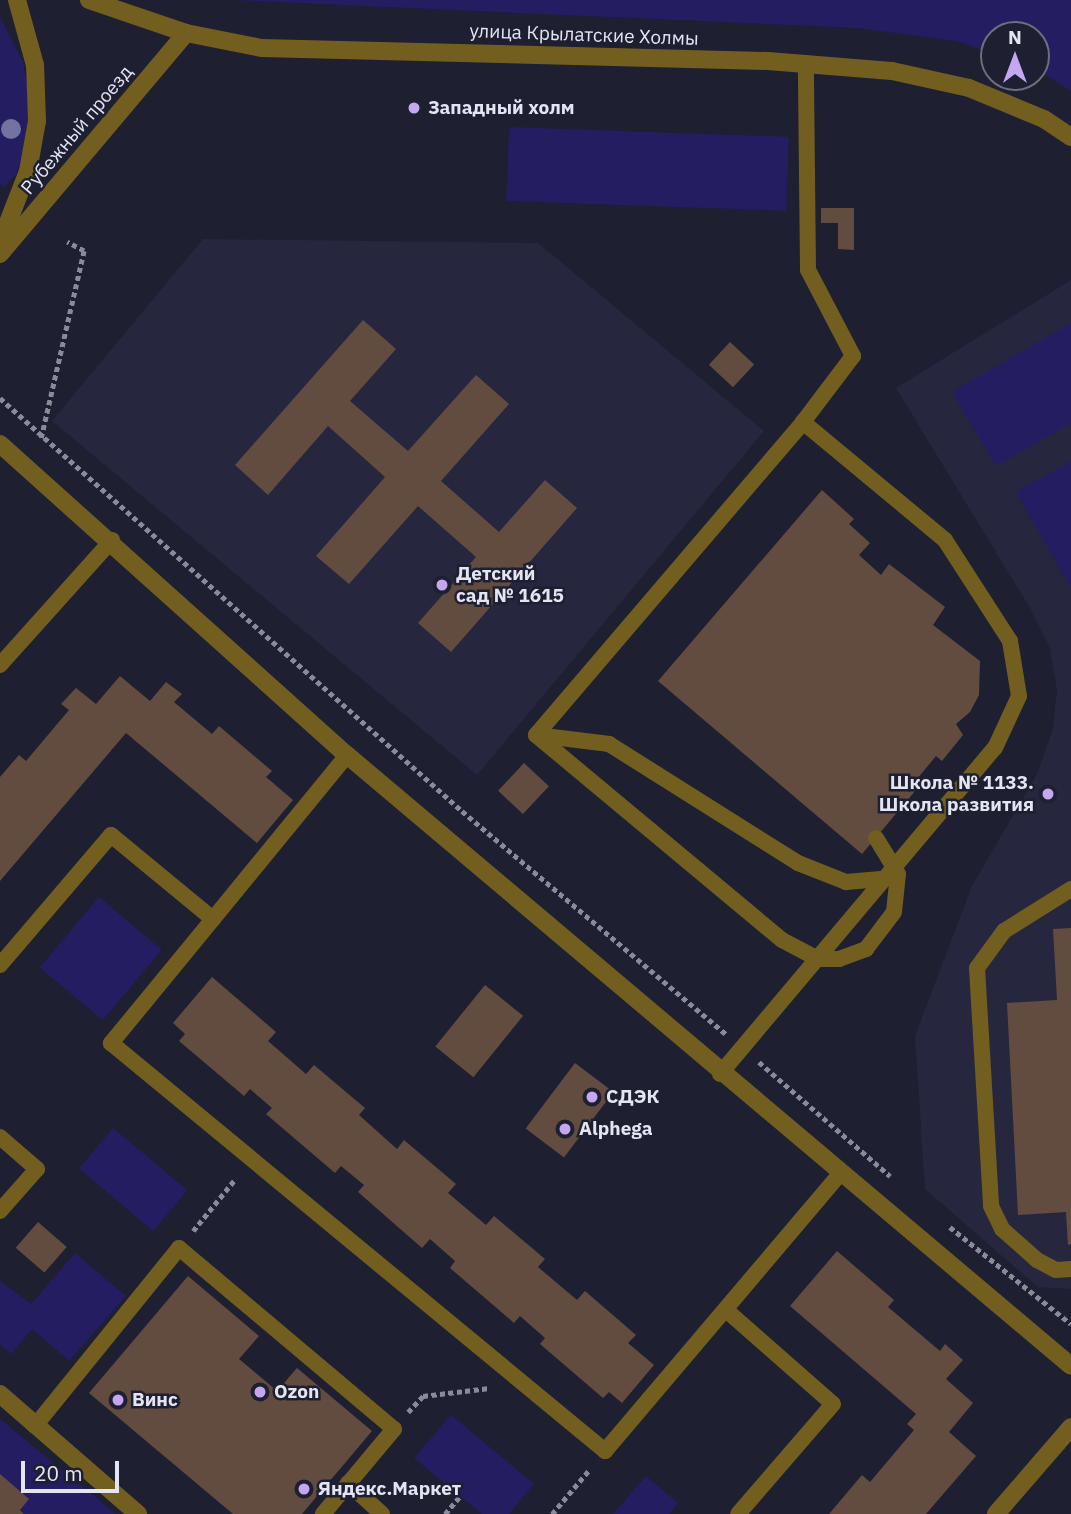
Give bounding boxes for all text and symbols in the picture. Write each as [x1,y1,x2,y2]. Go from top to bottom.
street label: улица Крылатские Холмы [469,20,699,50]
north arrow [980,21,1050,91]
text: N [1008,25,1022,49]
street label: Рубежный проезд [16,61,138,199]
place label: Западный холм [428,97,575,119]
marker: Западный холм [406,100,422,116]
place label: Детский сад № 1615 [456,563,564,607]
marker: Детский сад № 1615 [434,577,450,593]
place label: Школа № 1133. Школа развития [879,772,1034,816]
marker: Школа № 1133. Школа развития [1040,786,1056,802]
place label: СДЭК [606,1086,659,1108]
marker: СДЭК [584,1089,600,1105]
place label: Alphega [579,1118,653,1140]
marker: Alphega [557,1121,573,1137]
place label: Ozon [274,1381,319,1403]
marker: Ozon [252,1384,268,1400]
place label: Винс [132,1389,178,1411]
marker: Винс [110,1392,126,1408]
scale bar [24,1448,122,1492]
text: 20 m [34,1459,83,1487]
place label: Яндекс.Маркет [318,1478,461,1500]
marker: Яндекс.Маркет [296,1481,312,1497]

